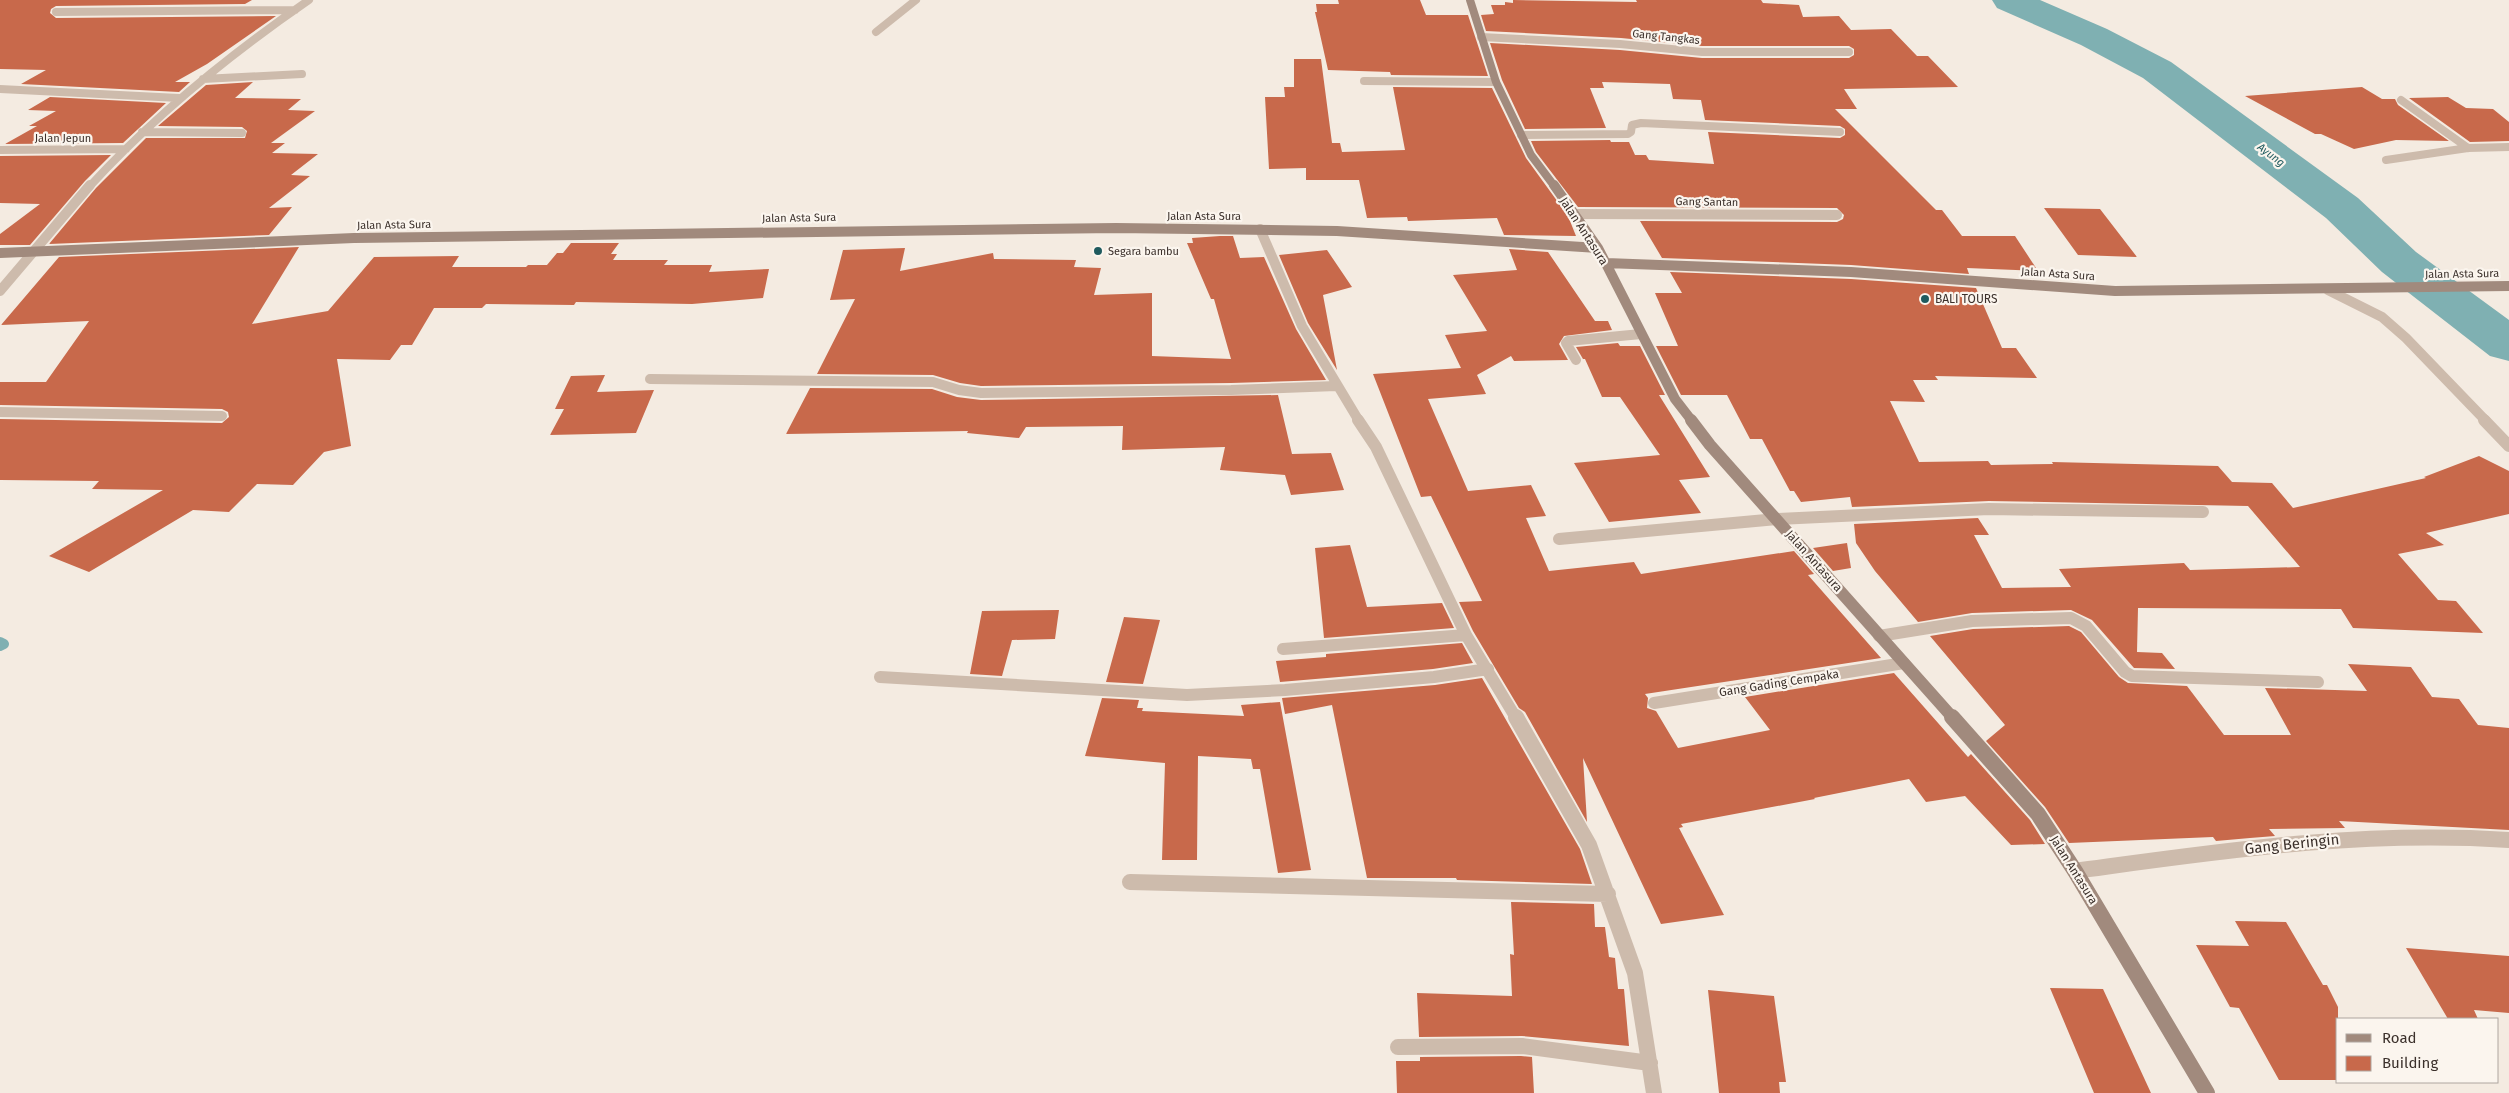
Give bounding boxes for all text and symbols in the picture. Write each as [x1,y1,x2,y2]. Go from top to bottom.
street label: Gang Tangkas [1632,27,1700,47]
street label: Jalan Jepun [35,132,91,145]
water label: Ayung [2254,140,2287,169]
street label: Jalan Antasura [1557,194,1611,268]
street label: Gang Santan [1676,195,1738,209]
street label: Jalan Asta Sura [1167,210,1241,223]
street label: Jalan Asta Sura [762,211,836,225]
street label: Jalan Asta Sura [357,218,431,232]
marker: Segara bambu [1092,245,1104,257]
place label: Segara bambu [1108,245,1179,258]
street label: Jalan Asta Sura [2021,265,2095,283]
street label: Jalan Asta Sura [2425,267,2499,281]
place label: BALI TOURS [1935,292,1998,306]
marker: BALI TOURS [1919,293,1931,305]
street label: Jalan Antasura [1783,527,1845,595]
street label: Gang Gading Cempaka [1718,667,1840,699]
street label: Gang Beringin [2244,830,2340,858]
street label: Jalan Antasura [2047,833,2101,907]
legend [2336,1018,2499,1083]
text: Road [2382,1029,2417,1047]
text: Building [2382,1054,2438,1072]

